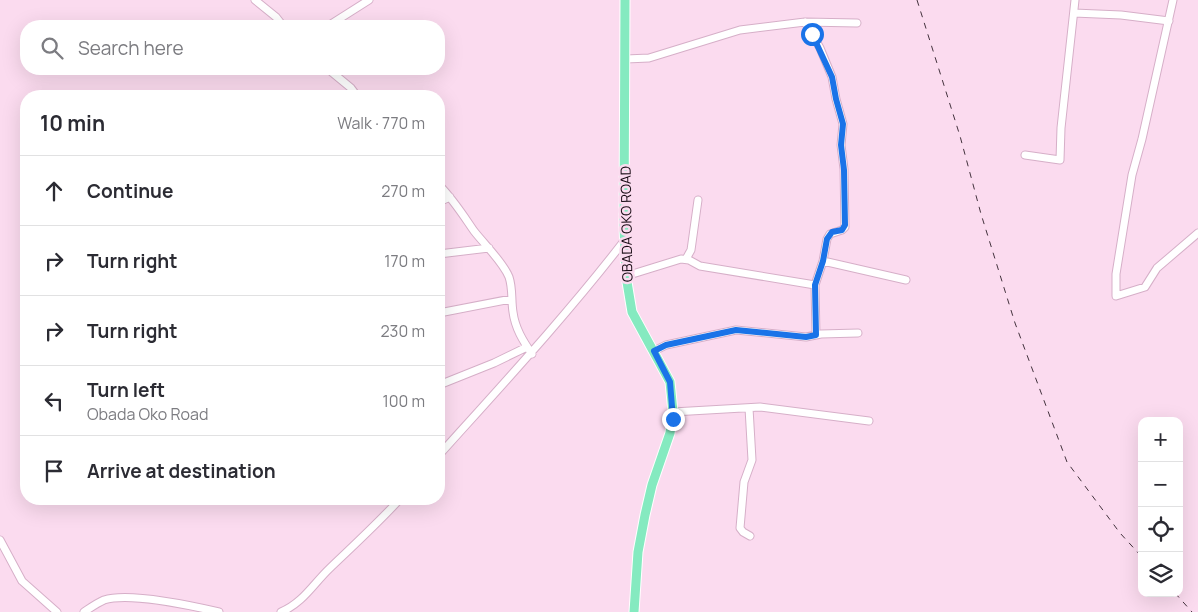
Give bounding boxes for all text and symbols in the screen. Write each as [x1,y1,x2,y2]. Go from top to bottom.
search box [20,20,445,75]
route start [801,23,824,46]
icon: search [38,34,66,62]
text: Search here [78,35,184,61]
text: 10 min [40,109,105,137]
text: Walk · 770 m [337,112,425,134]
street label: OBADA OKO ROAD [615,166,637,282]
icon: ahead [40,177,68,205]
text: Continue [87,178,173,204]
text: 270 m [381,180,425,202]
icon: right [40,247,68,275]
text: Turn right [87,248,177,274]
text: 170 m [384,250,425,272]
icon: right [40,317,68,345]
text: Turn right [87,318,177,344]
text: 230 m [381,320,425,342]
text: Turn left [87,377,165,403]
icon: left [40,387,68,415]
text: 100 m [382,390,425,412]
text: Obada Oko Road [87,403,208,425]
route end [662,408,685,431]
map controls [1138,417,1183,597]
button: + [1138,417,1183,462]
icon: arrive [40,457,68,485]
text: Arrive at destination [87,458,276,484]
button: − [1138,462,1183,507]
button: locate [1138,507,1183,552]
button: layers [1138,552,1183,597]

